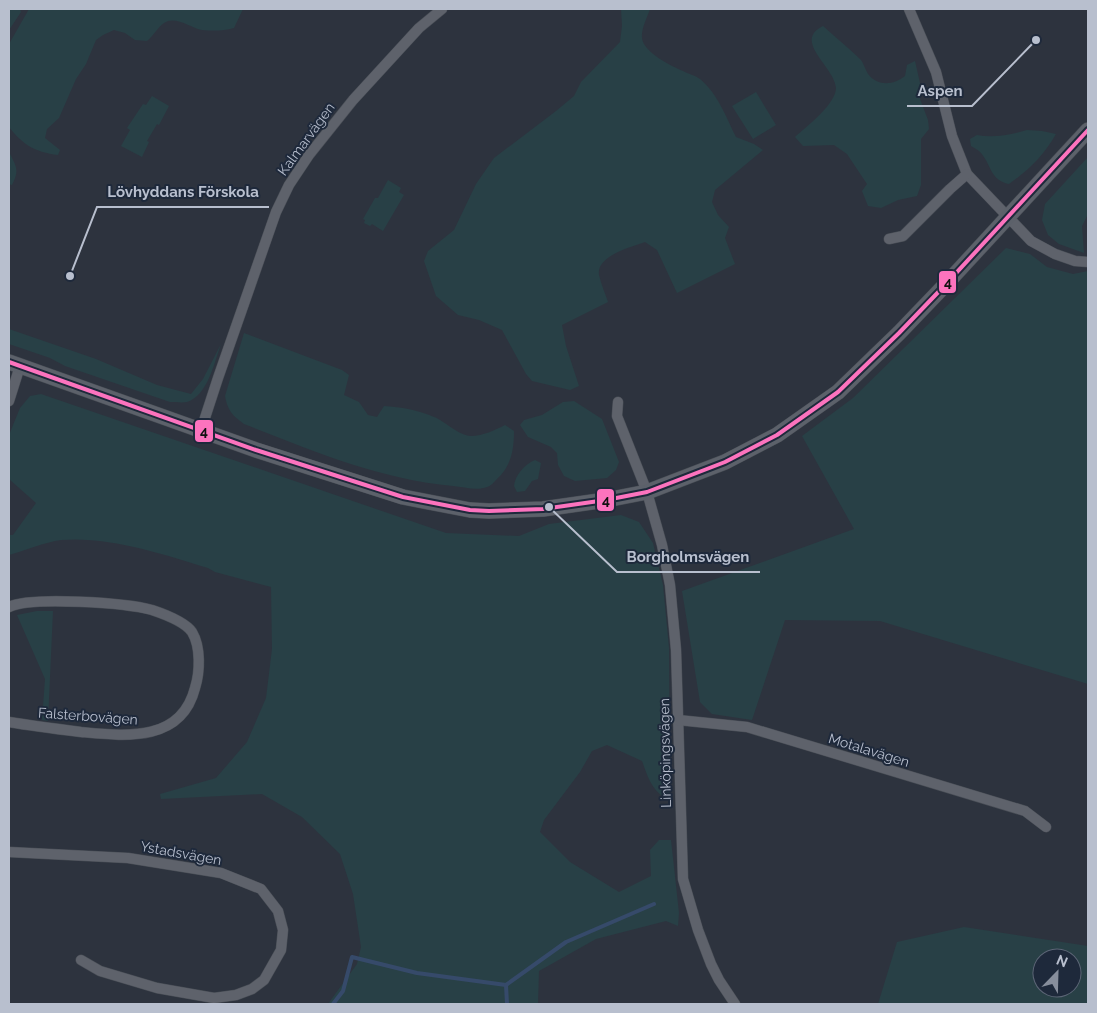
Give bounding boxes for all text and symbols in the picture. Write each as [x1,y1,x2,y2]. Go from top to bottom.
callout: Aspen [907,76,972,106]
text: Aspen [918,82,962,100]
street label: Kalmarvägen [274,100,338,178]
callout: Lövhyddans Förskola [97,177,269,207]
text: Lövhyddans Förskola [107,183,259,201]
line badge: 4 [938,270,957,294]
text: 4 [944,274,952,290]
line badge: 4 [194,419,214,443]
text: 4 [200,423,208,439]
line badge: 4 [596,488,615,512]
text: 4 [602,492,610,508]
callout: Borgholmsvägen [617,542,760,572]
text: Borgholmsvägen [627,548,749,566]
street label: Linköpingsvägen [656,698,674,808]
street label: Falsterbovägen [38,705,138,727]
street label: Motalavägen [827,730,911,770]
street label: Ystadsvägen [139,838,223,868]
north arrow [1032,948,1082,998]
text: N [1054,952,1070,970]

